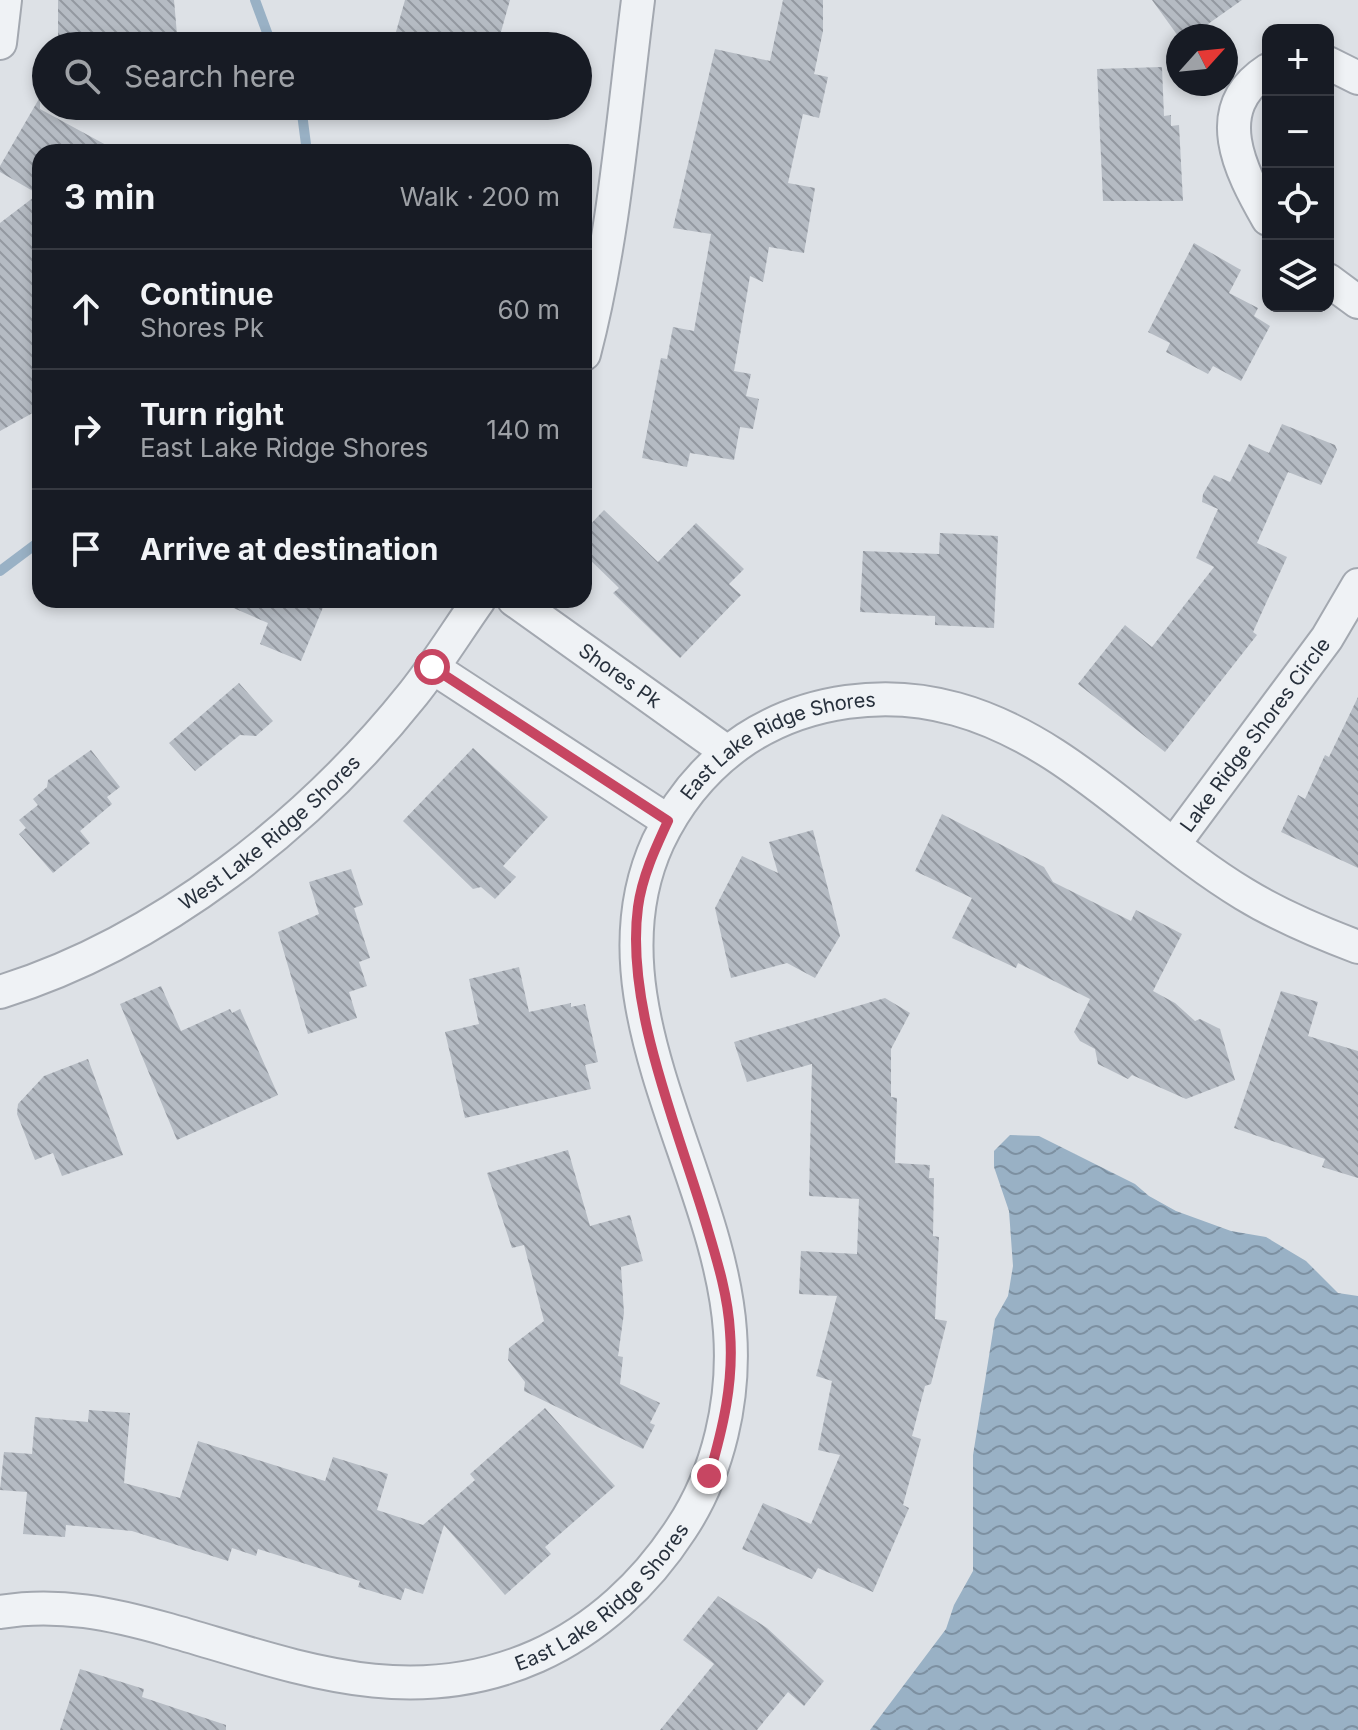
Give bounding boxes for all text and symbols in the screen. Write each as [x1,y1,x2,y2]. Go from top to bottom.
north arrow [1166,24,1238,96]
map controls [1262,24,1334,312]
button: + [1262,24,1334,96]
search box [32,32,592,120]
icon: search [60,54,104,98]
text: Search here [124,58,296,94]
button: − [1262,96,1334,168]
button: locate [1262,168,1334,240]
text: 3 min [64,176,155,217]
text: Walk · 200 m [400,181,560,212]
button: layers [1262,240,1334,312]
text: Continue [140,276,274,312]
icon: ahead [64,287,108,331]
text: 60 m [497,294,560,325]
text: Shores Pk [140,312,264,343]
text: Turn right [140,396,284,432]
icon: right [64,407,108,451]
text: 140 m [486,414,560,445]
text: East Lake Ridge Shores [140,432,428,463]
icon: arrive [64,527,108,571]
text: Arrive at destination [140,531,438,567]
street label: Lake Ridge Shores Circle [1175,633,1335,837]
street label: Shores Pk [574,638,666,713]
route start [414,649,450,685]
street label: East Lake Ridge Shores [675,687,876,805]
street label: West Lake Ridge Shores [174,750,365,915]
route end [691,1458,727,1494]
street label: East Lake Ridge Shores [512,1519,694,1676]

